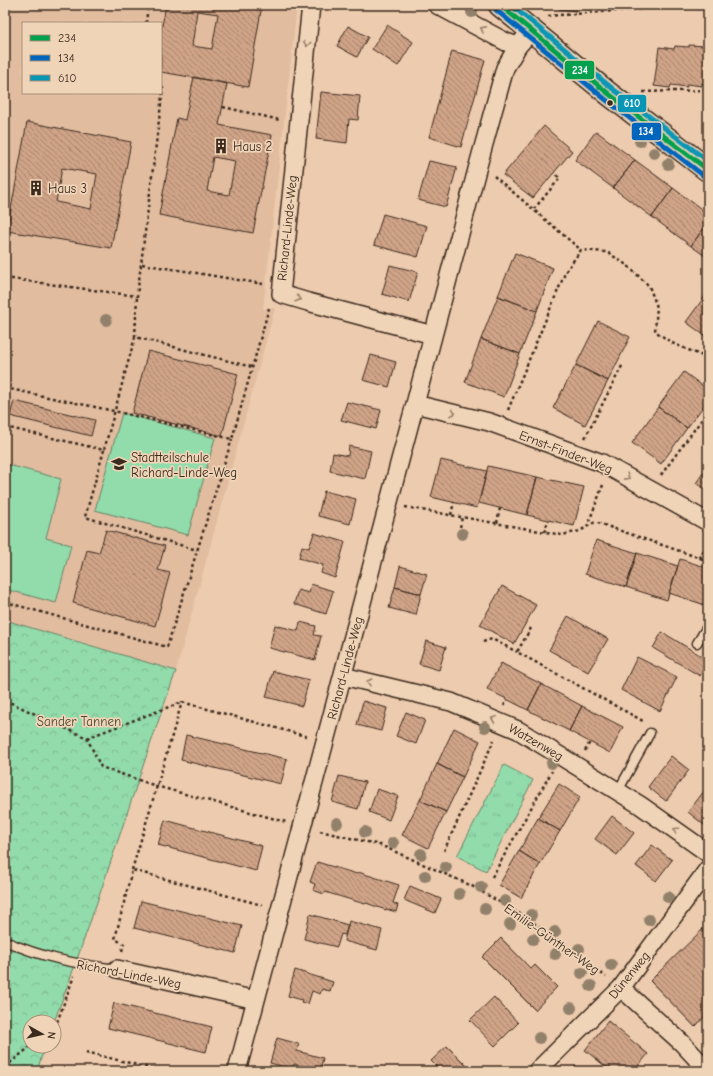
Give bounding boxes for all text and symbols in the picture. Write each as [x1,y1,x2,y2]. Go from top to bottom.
legend [22,22,162,94]
one-way arrow [480,27,487,34]
text: 234 [58,31,76,45]
one-way arrow [303,41,312,47]
text: 134 [58,51,75,65]
line badge: 234 [564,60,595,80]
text: 234 [572,64,588,77]
text: 610 [58,71,77,85]
line badge: 610 [617,94,647,113]
text: 610 [624,97,640,110]
unlabelled marker [605,98,615,108]
line badge: 134 [631,122,662,141]
text: 134 [639,125,653,138]
building icon: Haus 2 [212,137,230,155]
place label: Haus 2 [233,139,273,154]
street label: Richard-Linde-Weg [274,174,300,282]
building icon: Haus 3 [27,179,45,197]
place label: Haus 3 [48,181,87,196]
one-way arrow [295,294,302,303]
one-way arrow [450,408,457,417]
street label: Ernst-Finder-Weg [517,427,615,477]
place label: Stadtteilschule Richard-Linde-Weg [131,450,237,480]
school or university icon: Stadtteilschule Richard-Linde-Weg [110,455,128,473]
one-way arrow [623,472,630,480]
street label: Richard-Linde-Weg [324,615,366,721]
one-way arrow [366,679,373,687]
park label: Sander Tannen [37,714,121,729]
one-way arrow [490,716,497,724]
street label: Watzenweg [506,720,566,764]
one-way arrow [674,828,681,835]
street label: Emilie-Günther-Weg [502,901,602,977]
street label: Dünenweg [605,948,653,1002]
street label: Richard-Linde-Weg [75,957,183,991]
north arrow [22,1014,62,1054]
text: N [44,1031,58,1040]

